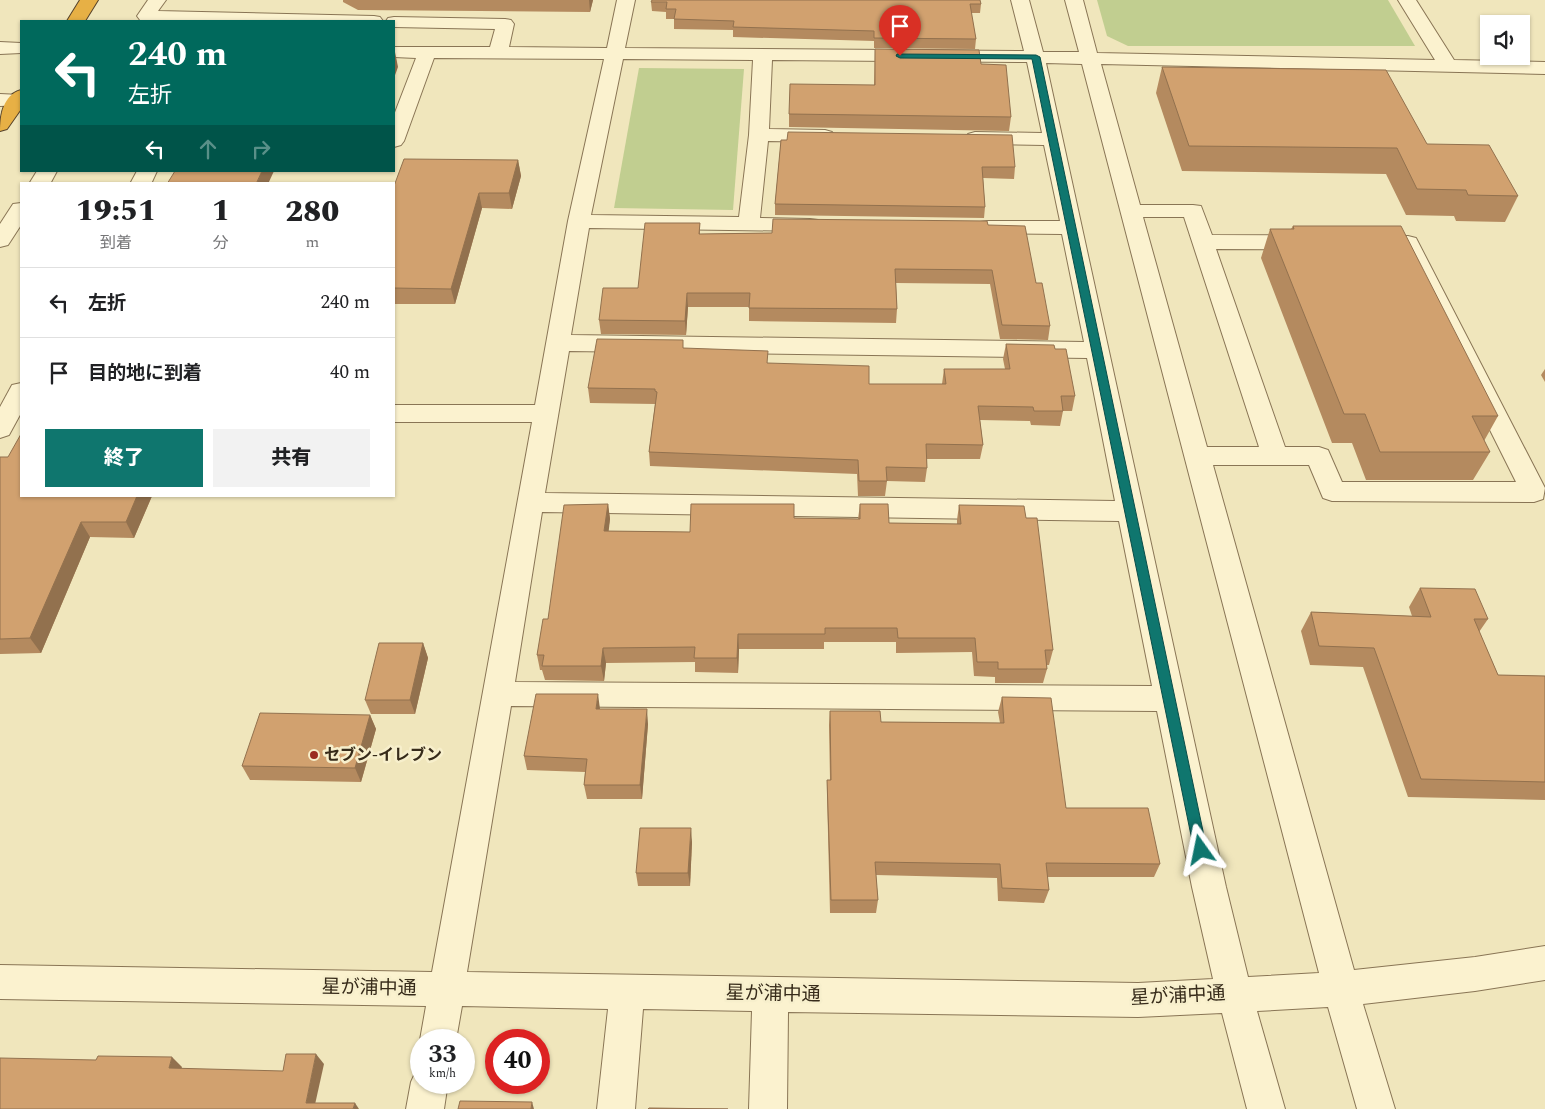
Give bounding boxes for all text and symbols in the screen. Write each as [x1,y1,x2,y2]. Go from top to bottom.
pin [879,5,921,56]
icon: arrive [886,12,914,40]
map controls [1480,15,1530,65]
button: sound [1480,15,1530,65]
text: 240 m [128,28,227,81]
icon: left [45,40,110,105]
text: 左折 [128,79,172,112]
icon: left [141,135,169,163]
icon: ahead [194,135,222,163]
icon: right [247,135,275,163]
text: 19:51 [76,188,156,234]
text: 1 [212,188,230,234]
text: 280 [285,189,339,235]
text: m [305,230,319,254]
text: 到着 [100,231,132,255]
text: 分 [213,231,229,255]
text: 240 m [320,288,370,317]
icon: left [45,289,73,317]
text: 左折 [88,289,126,318]
text: 40 m [330,358,370,387]
icon: arrive [45,359,73,387]
text: 目的地に到着 [88,359,202,388]
button: 終了 [45,429,203,487]
button: 共有 [213,429,370,487]
place label: セブン-イレブン [324,743,442,767]
marker: セブン-イレブン [308,749,320,761]
position arrow [1174,823,1226,875]
street label: 星が浦中通 [321,973,417,1003]
street label: 星が浦中通 [725,979,821,1009]
street label: 星が浦中通 [1130,979,1226,1013]
speed limit sign: 40 [485,1029,550,1094]
text: 33 [428,1036,457,1074]
text: km/h [429,1064,456,1083]

